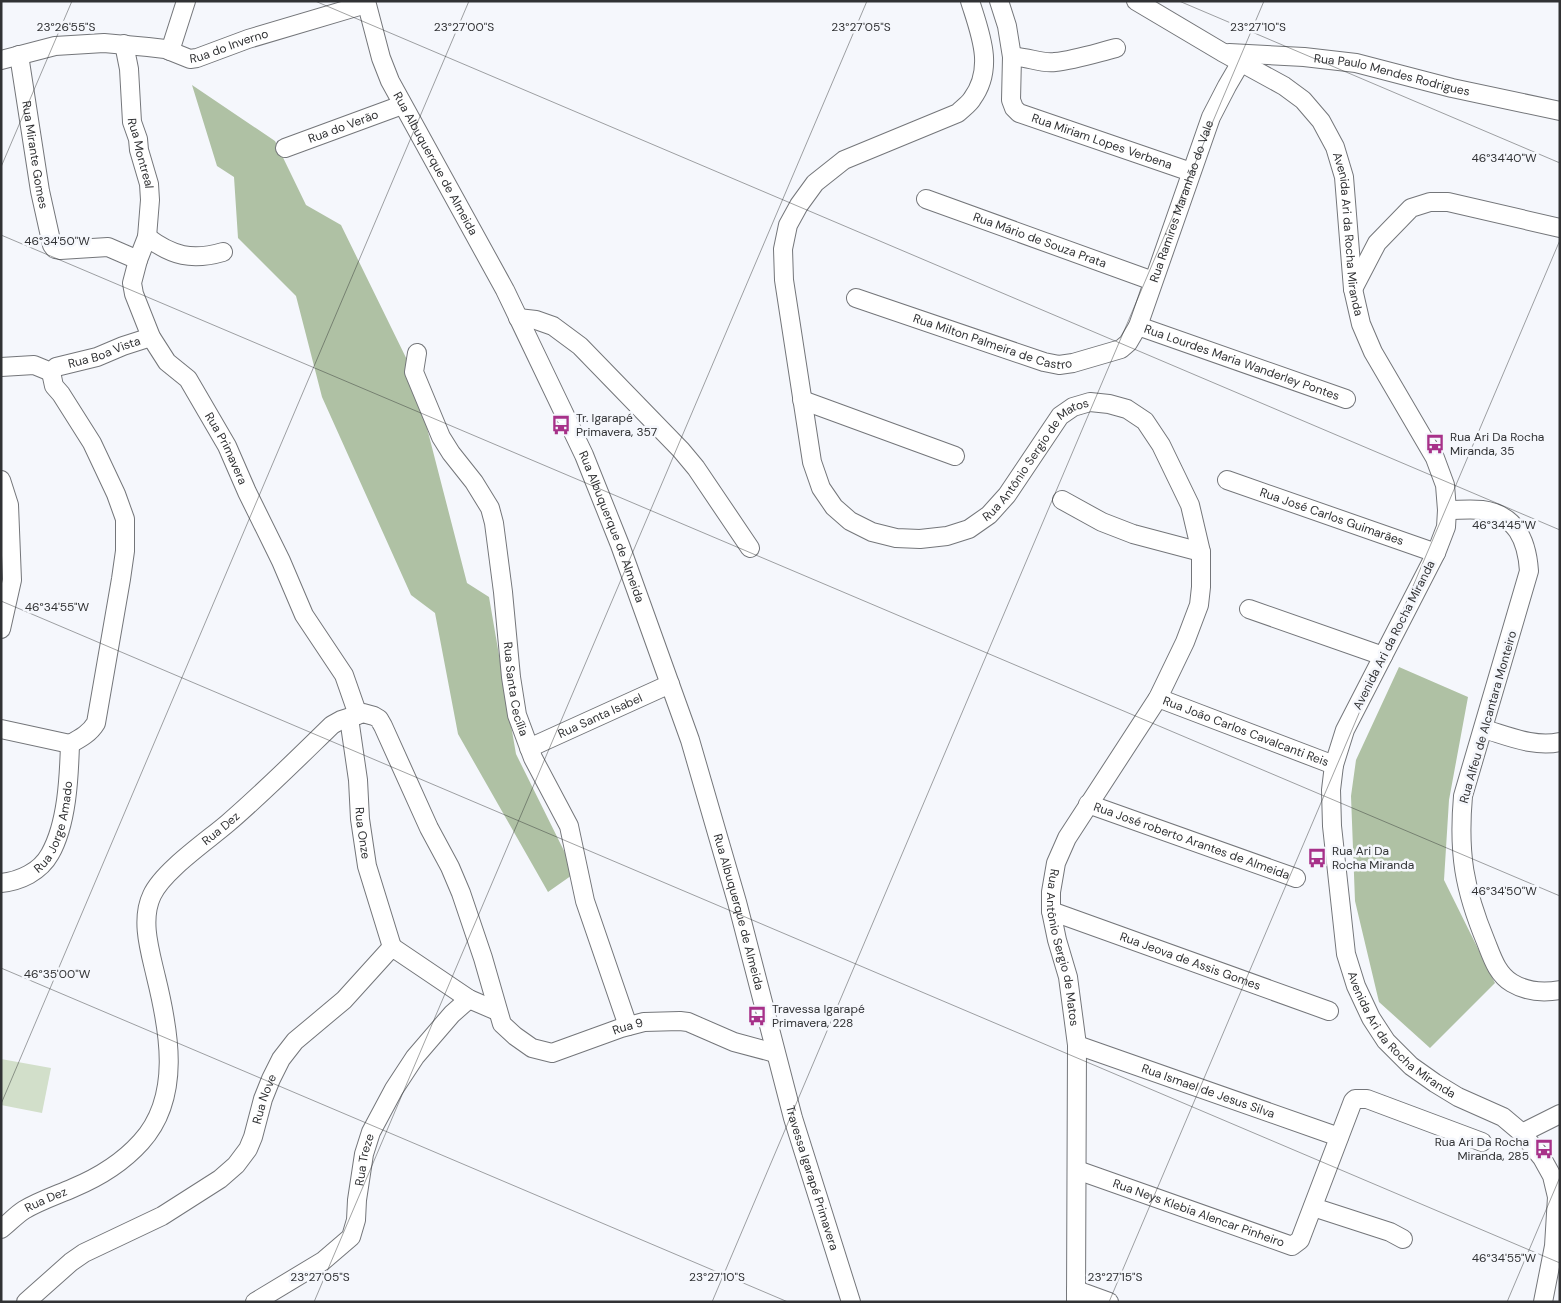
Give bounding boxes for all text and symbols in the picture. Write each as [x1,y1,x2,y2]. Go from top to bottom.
text: 23°26'55"S [36,19,96,35]
text: 23°27'00"S [434,19,494,35]
text: 23°27'05"S [831,19,891,35]
text: 23°27'10"S [1230,19,1286,35]
street label: Rua do Inverno [188,25,270,67]
street label: Rua Paulo Mendes Rodrigues [1313,50,1471,100]
street label: Rua Albuquerque de Almeida [390,89,481,238]
street label: Rua Mirante Gomes [18,100,52,210]
street label: Rua do Verão [306,106,381,147]
street label: Rua Miriam Lopes Verbena [1030,110,1174,173]
street label: Rua Montreal [124,118,157,189]
street label: Rua Ramires Maranhão do Vale [1146,118,1217,285]
street label: Avenida Ari da Rocha Miranda [1329,150,1367,318]
text: 46°34'40"W [1471,150,1537,166]
street label: Rua Mário de Souza Prata [971,209,1109,272]
text: 46°34'50"W [24,233,90,249]
street label: Rua Milton Palmeira de Castro [911,310,1073,373]
street label: Rua Lourdes Maria Wanderley Pontes [1142,321,1342,404]
street label: Rua Boa Vista [66,333,143,372]
street label: Rua Antônio Sergio de Matos [979,395,1091,525]
street label: Rua Primavera [201,409,251,487]
place label: Tr. Igarapé Primavera, 357 [576,410,657,440]
bus stop icon: Tr. Igarapé Primavera, 357 [550,414,572,436]
place label: Rua Ari Da Rocha Miranda, 35 [1450,429,1544,459]
bus stop icon: Rua Ari Da Rocha Miranda, 35 [1424,433,1446,455]
street label: Rua Albuquerque de Almeida [575,448,648,605]
street label: Rua José Carlos Guimarães [1258,484,1406,549]
text: 46°34'45"W [1472,517,1536,533]
street label: Avenida Ari da Rocha Miranda [1349,558,1439,712]
text: 46°34'55"W [25,599,90,615]
street label: Rua Alfeu de Alcantara Monteiro [1456,629,1520,805]
street label: Rua Santa Cecília [500,641,532,738]
street label: Rua Santa Isabel [555,690,645,742]
street label: Rua João Carlos Cavalcanti Reis [1161,693,1331,770]
street label: Rua Jorge Amado [30,780,76,876]
street label: Rua José roberto Arantes de Almeida [1091,799,1292,883]
street label: Rua Onze [351,807,374,860]
street label: Rua Dez [199,808,243,849]
street label: Rua Albuquerque de Almeida [710,832,768,992]
place label: Rua Ari Da Rocha Miranda [1332,843,1414,873]
bus stop icon: Rua Ari Da Rocha Miranda [1306,847,1328,869]
street label: Rua Antônio Sergio de Matos [1043,867,1082,1027]
text: 46°34'50"W [1471,883,1537,899]
street label: Rua Jeova de Assis Gomes [1118,928,1263,994]
text: 46°35'00"W [24,966,91,982]
street label: Avenida Ari da Rocha Miranda [1344,969,1459,1102]
place label: Travessa Igarapé Primavera, 228 [772,1001,865,1031]
bus stop icon: Travessa Igarapé Primavera, 228 [746,1005,768,1027]
street label: Rua 9 [610,1015,645,1038]
street label: Rua Ismael de Jesus Silva [1139,1060,1277,1122]
street label: Rua Nove [249,1071,280,1126]
street label: Travessa Igarapé Primavera [782,1104,842,1253]
street label: Rua Treze [351,1131,378,1187]
place label: Rua Ari Da Rocha Miranda, 285 [1435,1134,1529,1164]
bus stop icon: Rua Ari Da Rocha Miranda, 285 [1533,1138,1555,1160]
street label: Rua Neys Klebia Alencar Pinheiro [1111,1175,1287,1251]
street label: Rua Dez [22,1183,69,1216]
text: 46°34'55"W [1472,1250,1537,1266]
text: 23°27'05"S [290,1269,350,1285]
text: 23°27'10"S [689,1269,745,1285]
text: 23°27'15"S [1088,1269,1142,1285]

